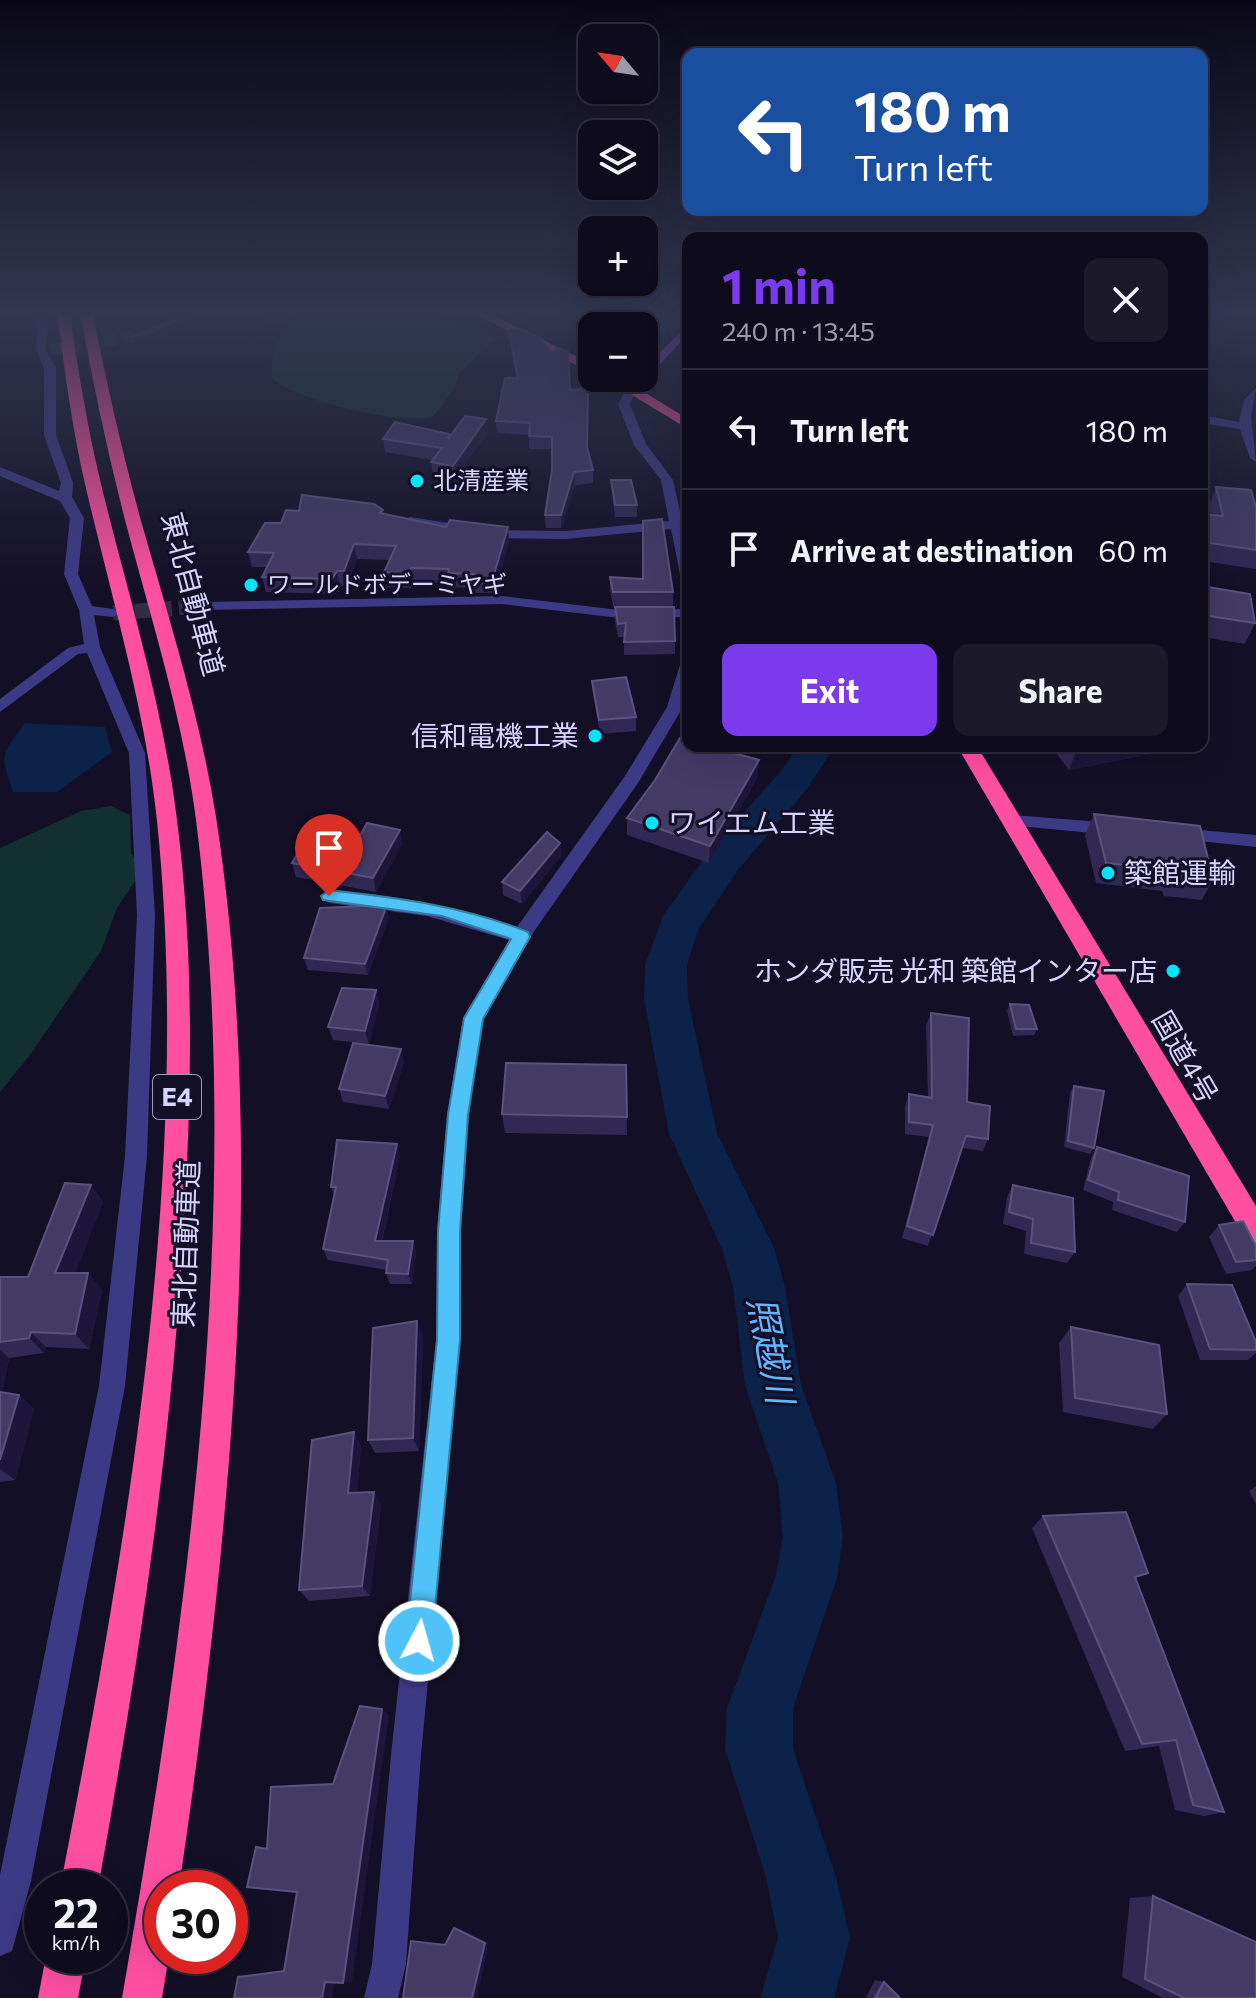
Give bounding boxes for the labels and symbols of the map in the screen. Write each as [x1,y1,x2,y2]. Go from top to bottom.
north arrow [578,24,658,104]
place label: 北清産業 [433,465,529,494]
marker: 北清産業 [408,472,426,490]
street label: 東北自動車道 [156,508,232,679]
place label: ワールドボデーミヤギ [267,569,507,598]
marker: ワールドボデーミヤギ [242,576,260,594]
place label: 信和電機工業 [411,718,579,752]
marker: 信和電機工業 [586,727,604,745]
place label: ワイエム工業 [668,805,836,839]
pin [295,814,363,896]
marker: ワイエム工業 [643,814,661,832]
place label: 築館運輸 [1124,855,1236,889]
marker: 築館運輸 [1099,864,1117,882]
place label: ホンダ販売 光和 築館インター店 [754,953,1157,987]
marker: ホンダ販売 光和 築館インター店 [1164,962,1182,980]
street label: 国道4号 [1146,1004,1226,1109]
road number: E4 [153,1075,201,1119]
street label: 東北自動車道 [165,1159,205,1329]
water label: 照越川 [741,1292,806,1411]
position arrow [377,1599,461,1683]
speed limit sign: 30 [144,1870,248,1974]

